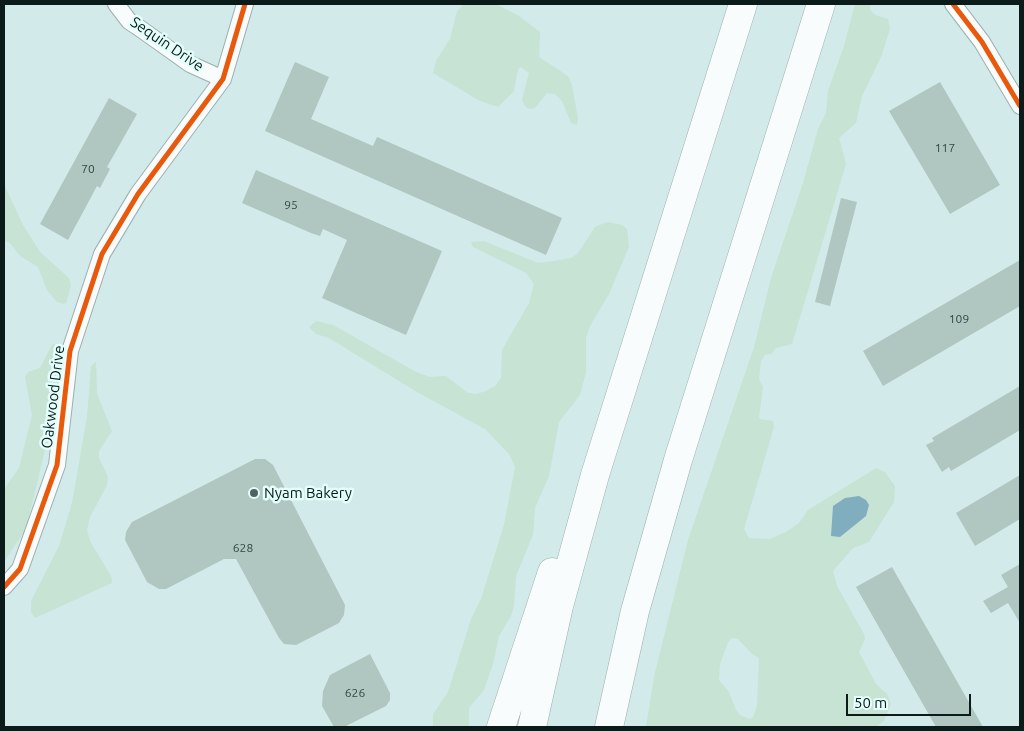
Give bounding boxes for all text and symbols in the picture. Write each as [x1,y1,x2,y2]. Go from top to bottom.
street label: Sequin Drive [127,13,207,75]
house number: 117 [935,141,955,155]
house number: 70 [81,162,95,176]
house number: 95 [284,198,298,212]
house number: 109 [949,312,969,326]
street label: Oakwood Drive [38,344,68,450]
place label: Nyam Bakery [264,484,352,502]
marker: Nyam Bakery [248,487,260,499]
house number: 628 [233,541,253,555]
scale bar [849,684,974,716]
house number: 626 [345,686,365,700]
text: 50 m [854,694,887,711]

